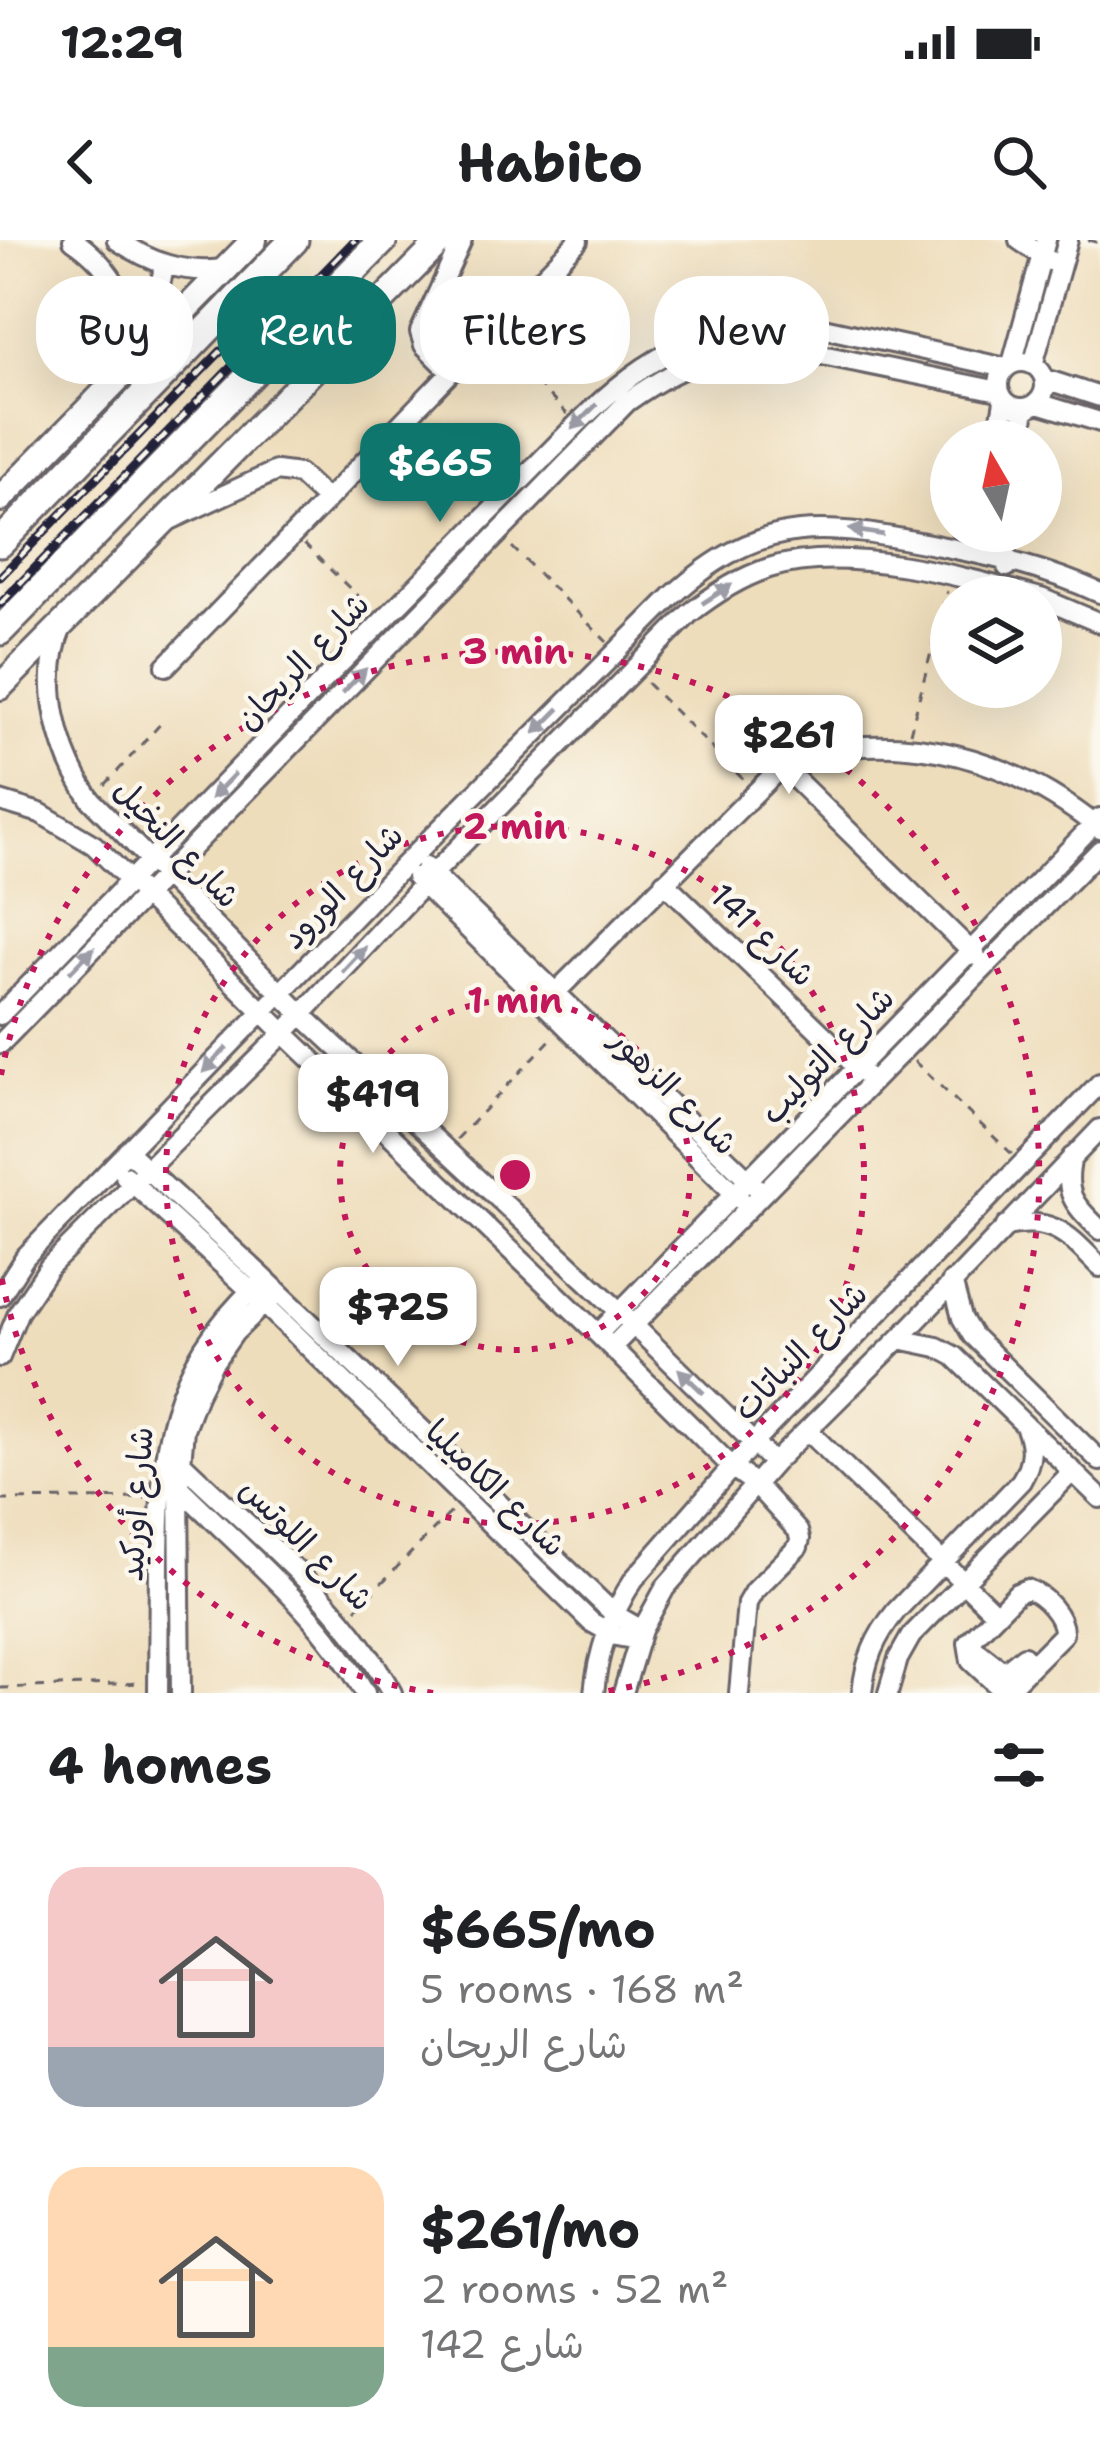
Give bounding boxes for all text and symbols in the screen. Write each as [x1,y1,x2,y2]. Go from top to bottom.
text: 12:29 [60,12,184,72]
text: Habito [457,126,643,198]
icon: back [48,129,114,195]
icon: search [986,129,1052,195]
chip: Buy [36,276,193,384]
chip: Rent [217,276,396,384]
chip: Filters [420,276,630,384]
chip: New [654,276,829,384]
one-way arrow [570,403,598,431]
north arrow [930,420,1062,552]
map controls [930,420,1062,708]
pin: $665 [369,423,511,525]
text: $665 [387,436,493,488]
one-way arrow [846,523,884,541]
button: layers [930,576,1062,708]
street label: شارع الريحان [225,582,380,740]
one-way arrow [701,583,734,605]
text: 3 min [463,627,568,676]
one-way arrow [340,667,368,695]
pin: $261 [718,695,860,797]
one-way arrow [533,707,562,735]
text: $261 [742,708,836,760]
street label: شارع النخيل [103,768,250,919]
one-way arrow [209,772,237,800]
text: 2 min [463,802,568,851]
street label: شارع الورود [271,813,414,959]
street label: شارع 141 [700,874,825,997]
one-way arrow [339,944,367,973]
one-way arrow [67,946,95,975]
text: 1 min [467,976,563,1025]
street label: شارع التوليب [750,976,905,1135]
street label: شارع الزهور [599,1016,748,1166]
one-way arrow [202,1045,230,1074]
pin: $419 [302,1054,444,1156]
text: $419 [325,1067,421,1119]
centre of rings [494,1154,536,1196]
pin: $725 [327,1267,469,1369]
street label: شارع النباتات [723,1272,878,1431]
text: $725 [347,1280,449,1332]
one-way arrow [676,1367,705,1395]
street label: شارع الكاميليا [415,1409,576,1567]
street label: شارع أوركيد [108,1425,165,1583]
street label: شارع اللوتس [229,1467,384,1622]
text: 4 homes [48,1731,272,1799]
icon: filters [986,1732,1052,1798]
text: $665/mo [420,1895,656,1963]
icon: home [144,1915,288,2059]
text: 5 rooms · 168 m² [420,1963,744,2015]
text: شارع الريحان [420,2018,627,2070]
text: $261/mo [420,2195,641,2263]
icon: home [144,2215,288,2359]
text: 2 rooms · 52 m² [420,2263,729,2315]
text: شارع 142 [420,2318,584,2370]

